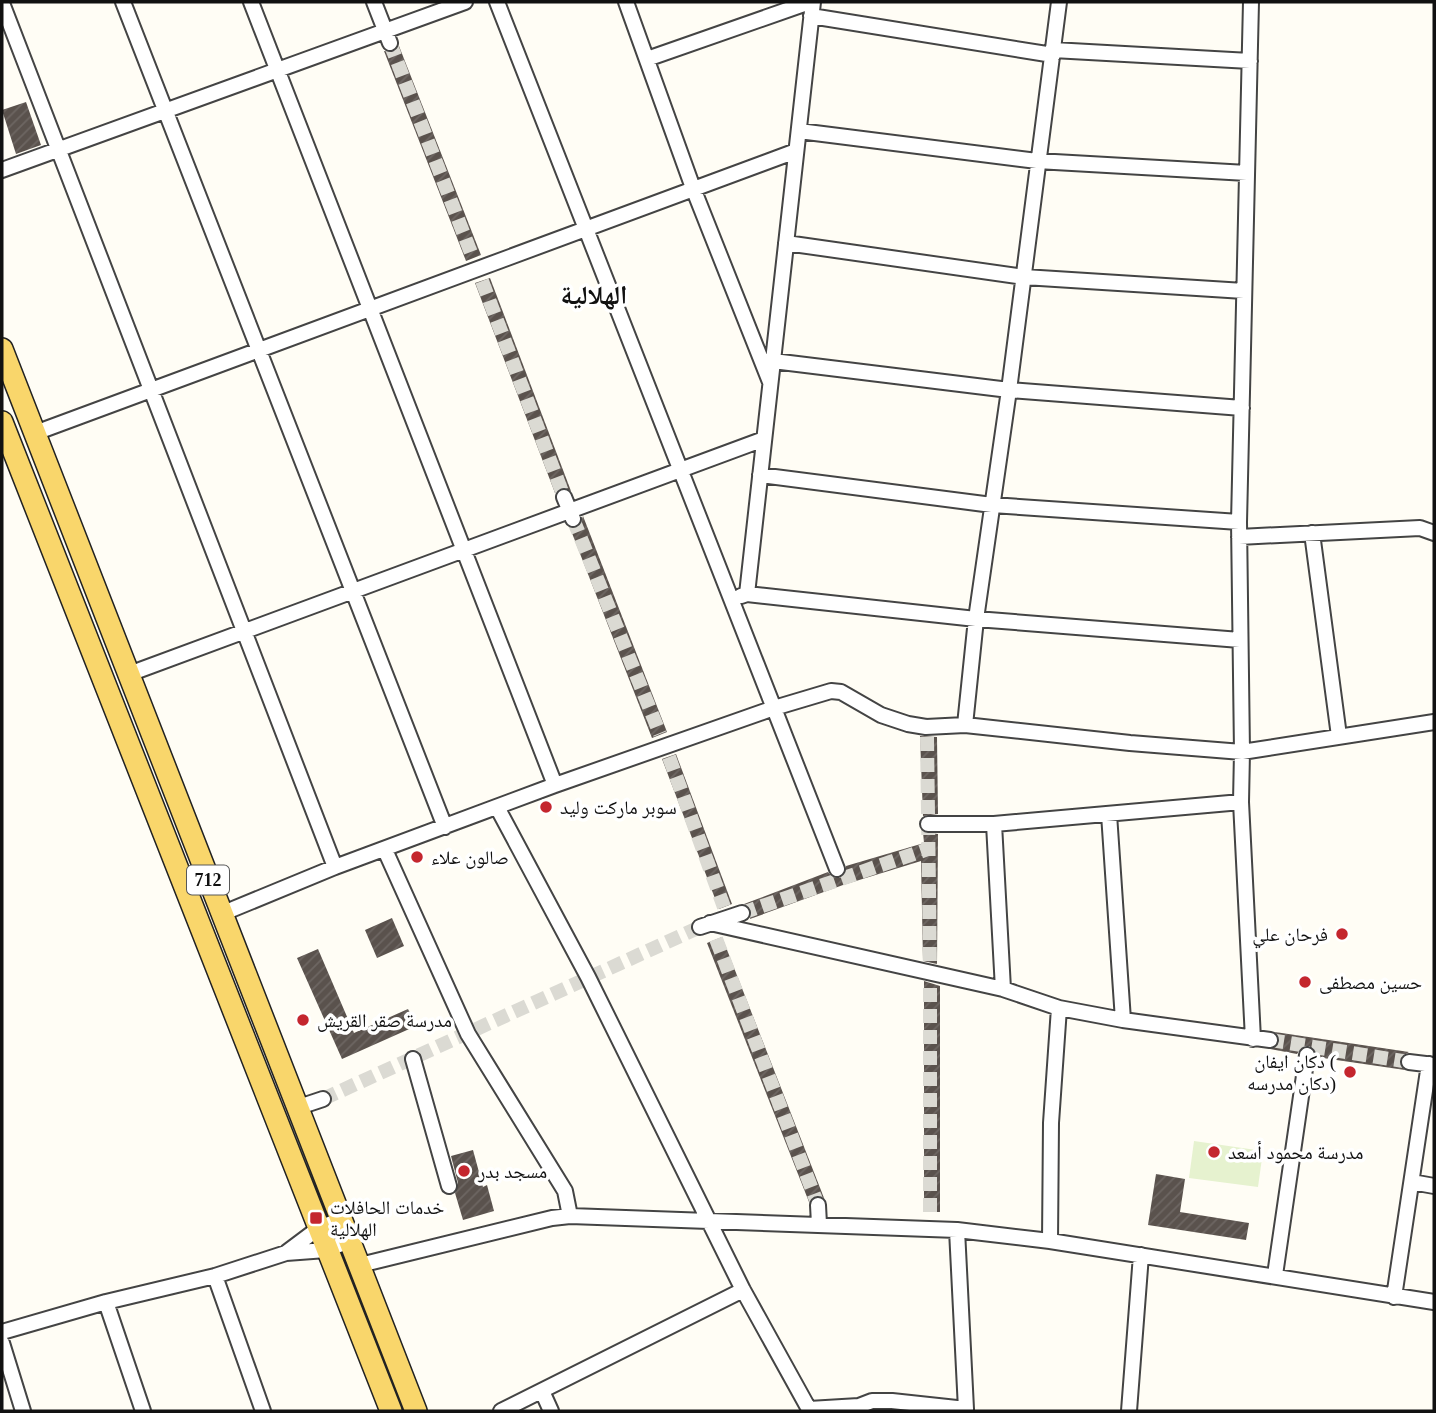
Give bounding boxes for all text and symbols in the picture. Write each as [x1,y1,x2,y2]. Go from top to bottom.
district label: الهلالية [561,281,627,310]
place label: سوبر ماركت وليد [560,797,677,819]
marker: سوبر ماركت وليد [538,799,554,815]
place label: صالون علاء [431,847,509,869]
marker: صالون علاء [409,849,425,865]
road number: 712 [187,866,229,894]
place label: فرحان علي [1252,924,1328,949]
marker: فرحان علي [1334,926,1350,942]
place label: حسين مصطفى [1319,972,1422,994]
marker: حسين مصطفى [1297,974,1313,990]
place label: مدرسة صقر القريش [317,1010,452,1032]
marker: مدرسة صقر القريش [295,1012,311,1028]
place label: دكان ايفان ( دكان مدرسه) [1247,1051,1336,1095]
marker: دكان ايفان ( دكان مدرسه) [1342,1064,1358,1080]
place label: مدرسة محمود أسعد [1228,1141,1363,1164]
marker: مدرسة محمود أسعد [1206,1144,1222,1160]
place label: مسجد بدر [477,1161,547,1183]
marker: مسجد بدر [456,1163,472,1179]
place label: خدمات الحافلات الهلالية [330,1197,444,1241]
marker: خدمات الحافلات الهلالية [308,1210,324,1226]

